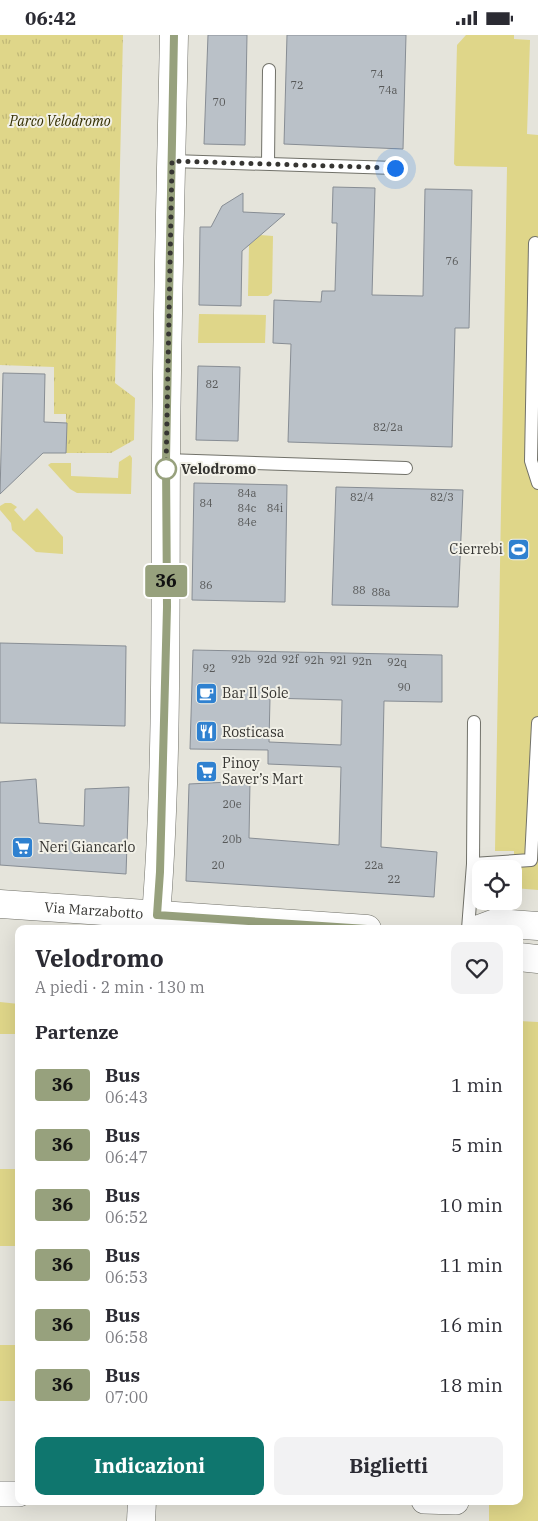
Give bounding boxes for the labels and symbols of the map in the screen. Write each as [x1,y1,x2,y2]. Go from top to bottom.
house number: 74 [370,67,384,81]
house number: 72 [290,78,304,92]
house number: 74a [378,83,398,97]
house number: 70 [212,95,226,109]
park label: Parco Velodromo [8,112,111,130]
your location [383,156,408,181]
house number: 76 [445,254,459,268]
house number: 82 [205,377,219,391]
house number: 82/2a [373,420,403,434]
marker: Velodromo [155,458,177,480]
place label: Velodromo [181,460,256,478]
house number: 84a [237,486,257,500]
house number: 82/4 [350,490,374,504]
house number: 82/3 [430,490,454,504]
house number: 84 [199,496,213,510]
house number: 84c [238,501,257,515]
house number: 84i [267,501,284,515]
house number: 84e [237,515,257,529]
sports icon: Cierrebi [507,537,531,561]
place label: Cierrebi [449,540,503,558]
line badge: 36 [144,565,188,597]
house number: 86 [199,578,213,592]
house number: 88 [352,583,366,597]
house number: 88a [371,585,391,599]
house number: 92b [231,652,251,666]
house number: 92d [257,652,277,666]
house number: 92f [282,652,300,666]
house number: 92h [304,653,324,667]
house number: 92l [330,653,346,667]
house number: 92n [352,654,372,668]
house number: 92q [387,655,407,669]
house number: 92 [202,661,216,675]
house number: 90 [397,680,411,694]
cafe icon: Bar Il Sole [194,681,218,705]
place label: Bar Il Sole [222,684,289,702]
restaurant icon: Rosticasa [194,720,218,744]
place label: Rosticasa [222,723,285,741]
place label: Pinoy Saver’s Mart [222,754,303,788]
supermarket icon: Pinoy Saver’s Mart [194,759,218,783]
house number: 20e [222,797,242,811]
house number: 20b [222,832,242,846]
supermarket icon: Neri Giancarlo [11,835,35,859]
place label: Neri Giancarlo [39,838,136,856]
house number: 20 [211,858,225,872]
house number: 22a [364,858,384,872]
house number: 22 [387,872,401,886]
street label: Via Marzabotto [44,898,144,923]

